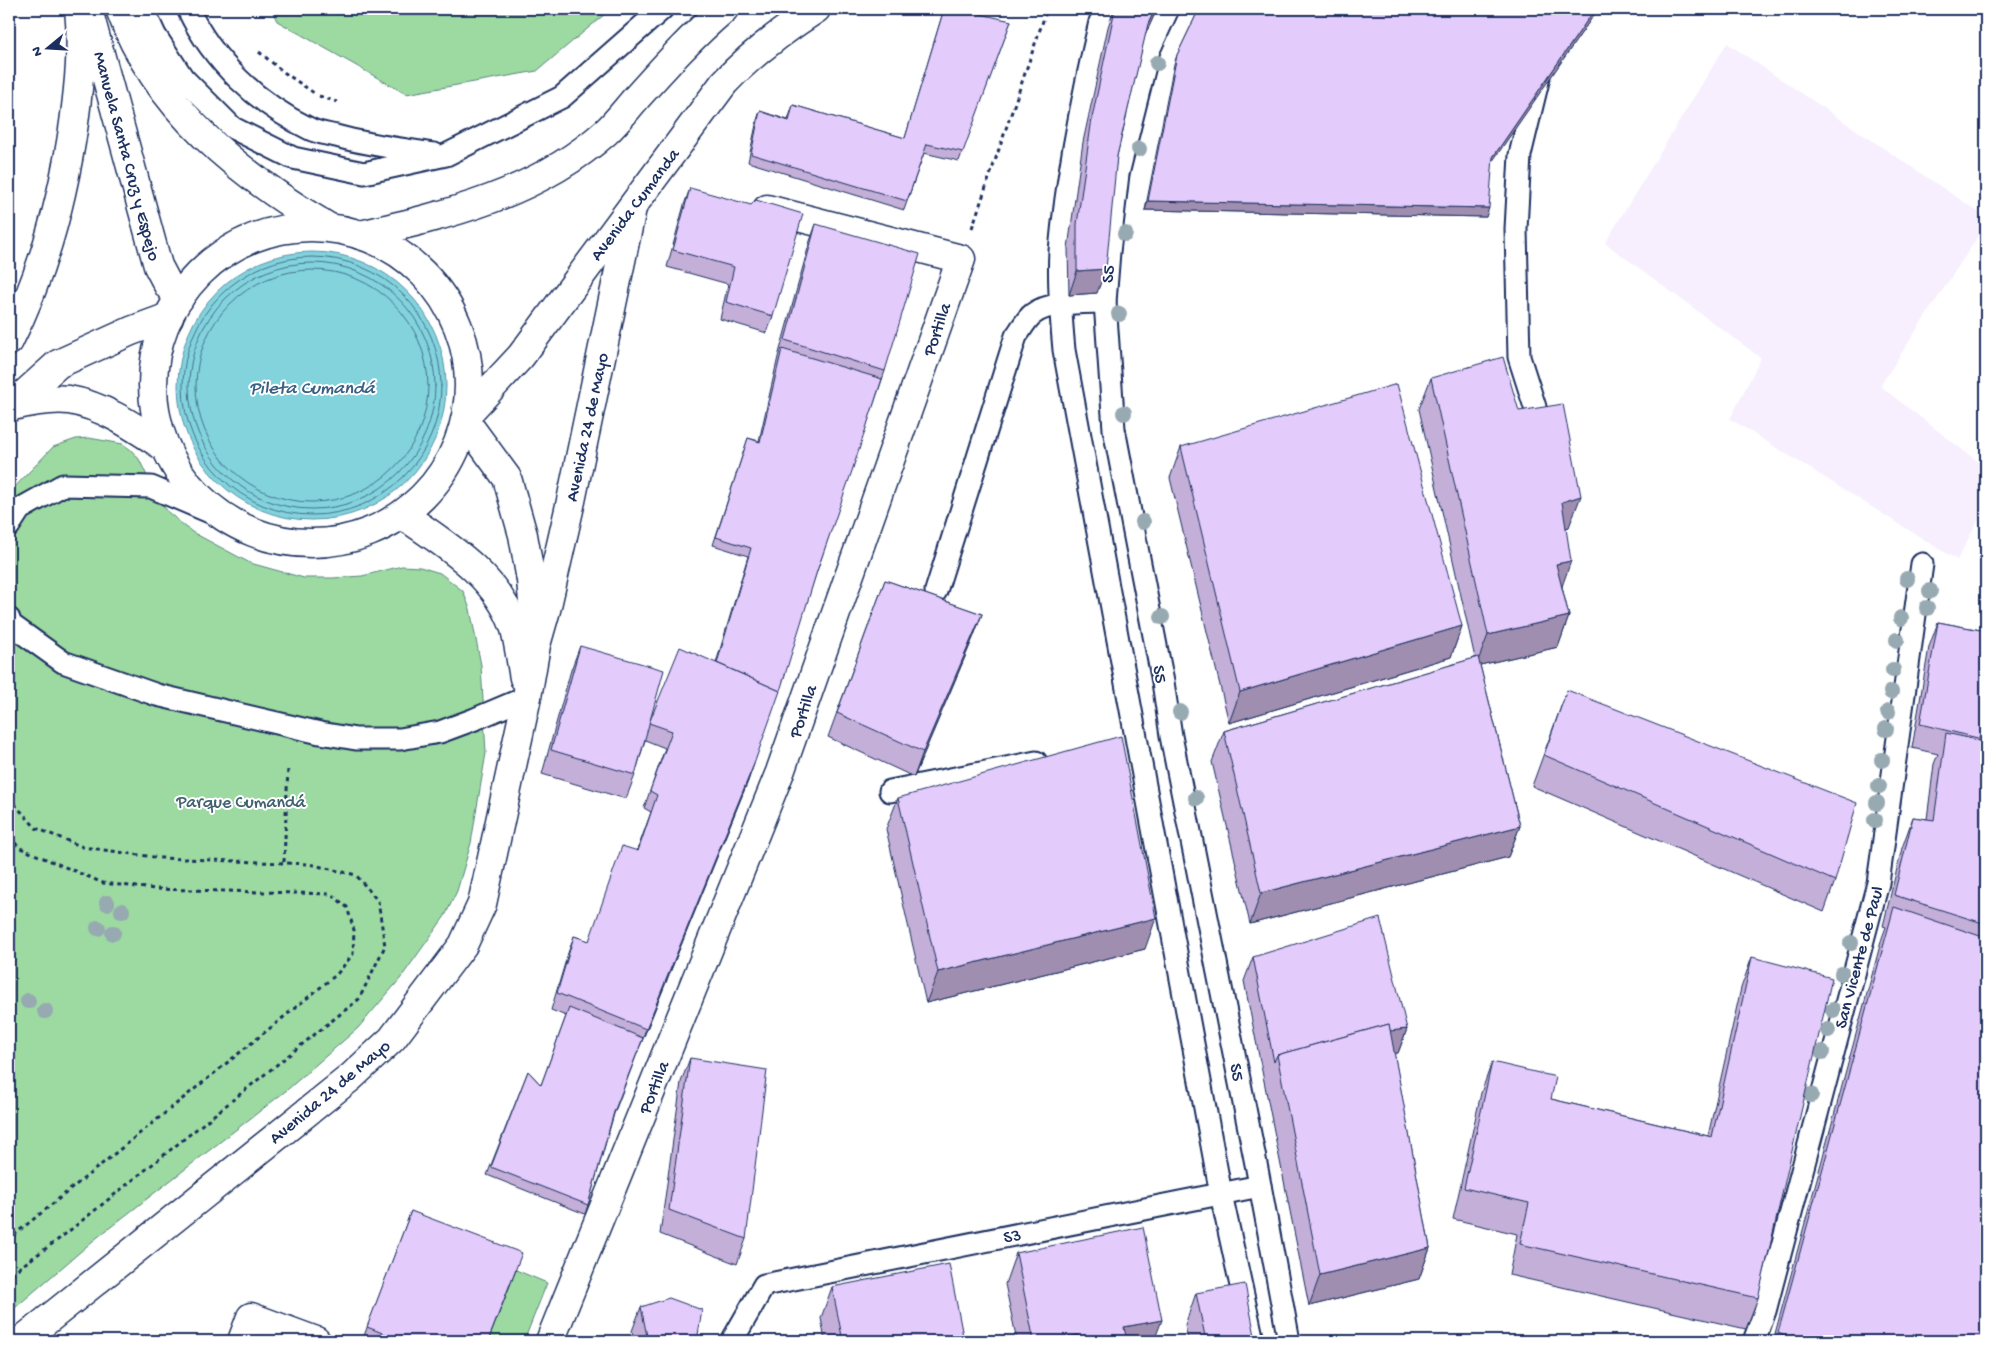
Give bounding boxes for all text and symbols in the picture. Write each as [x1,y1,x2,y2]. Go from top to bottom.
north arrow [22,22,72,72]
text: N [29,44,48,58]
street label: Manuela Santa Cruz y Espejo [87,50,164,264]
street label: Avenida Cumanda [587,144,686,266]
street label: S5 [1098,265,1121,284]
street label: Portilla [919,300,958,360]
street label: Avenida 24 de Mayo [562,351,614,504]
water label: Pileta Cumandá [249,378,376,401]
street label: S5 [1147,664,1170,685]
street label: Portilla [785,682,824,742]
park label: Parque Cumandá [175,793,307,814]
street label: San Vicente de Paul [1831,884,1890,1031]
street label: Avenida 24 de Mayo [266,1036,395,1150]
street label: Portilla [635,1058,676,1118]
street label: S5 [1224,1062,1248,1083]
street label: S3 [1002,1225,1023,1249]

